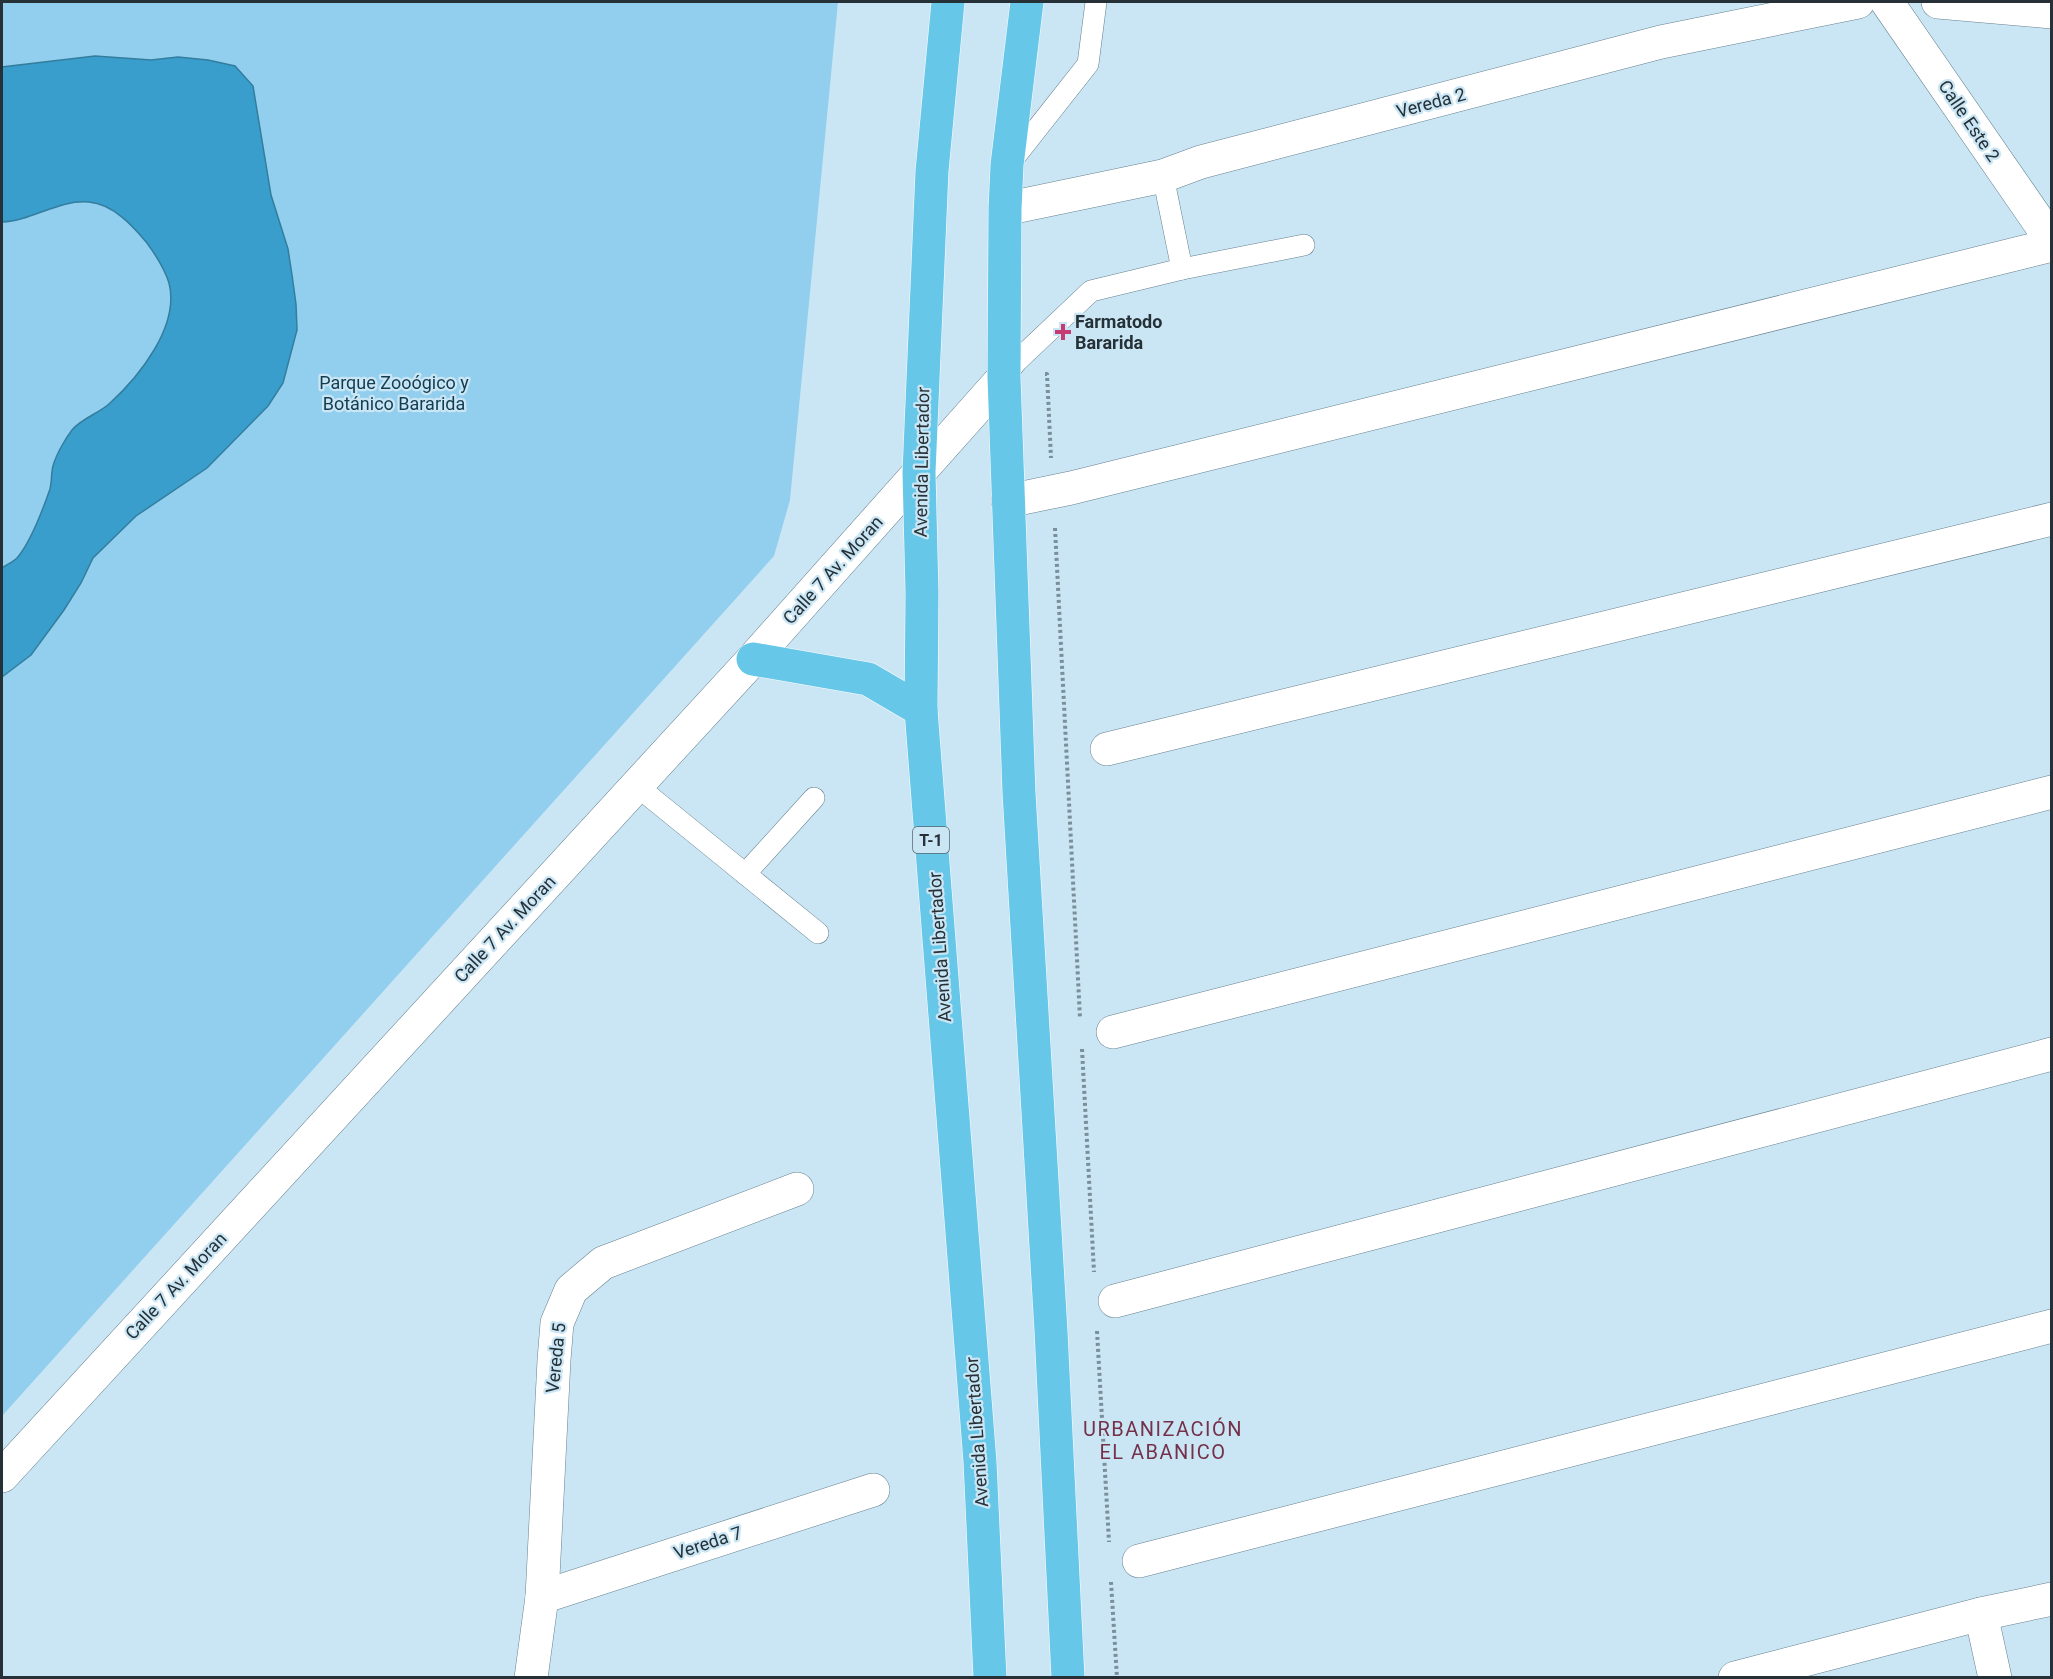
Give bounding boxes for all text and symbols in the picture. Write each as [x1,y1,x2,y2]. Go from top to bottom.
street label: Calle Este 2 [1934,76,2004,165]
street label: Vereda 2 [1394,83,1468,122]
place label: Farmatodo Bararida [1075,311,1162,353]
marker: Farmatodo Bararida [1056,325,1070,339]
park label: Parque Zooógico y Botánico Bararida [319,372,469,414]
street label: Avenida Libertador [910,386,933,537]
street label: Calle 7 Av. Moran [778,511,887,628]
road number: T-1 [913,827,949,853]
street label: Calle 7 Av. Moran [450,871,560,987]
street label: Avenida Libertador [924,871,955,1023]
street label: Calle 7 Av. Moran [121,1228,231,1344]
street label: Vereda 5 [541,1322,570,1394]
street label: Avenida Libertador [961,1356,992,1508]
district label: URBANIZACIÓN EL ABANICO [1083,1417,1243,1464]
street label: Vereda 7 [671,1522,745,1563]

